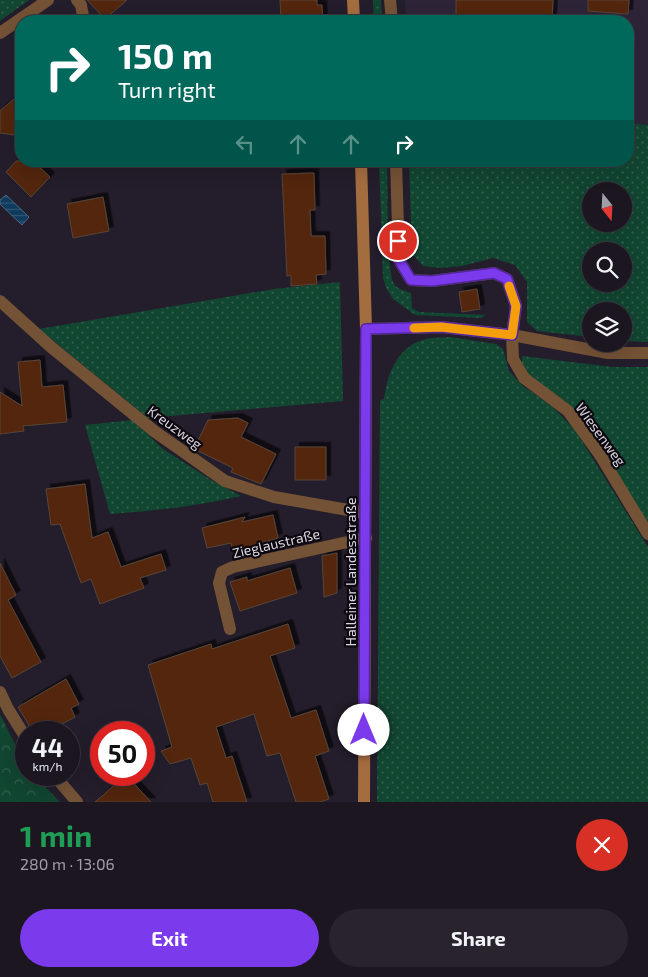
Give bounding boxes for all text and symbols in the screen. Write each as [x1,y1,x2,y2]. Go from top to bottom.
text: 150 m [118,34,213,76]
icon: right [35,35,100,100]
text: Turn right [118,76,216,102]
icon: left [231,130,259,158]
icon: ahead [284,130,312,158]
icon: ahead [337,130,365,158]
icon: right [390,130,418,158]
north arrow [582,182,632,232]
map controls [582,182,632,352]
pin [377,220,419,262]
icon: arrive [384,227,412,255]
button: search [582,242,632,292]
button: layers [582,302,632,352]
street label: Wiesenweg [572,399,630,469]
street label: Kreuzweg [144,402,206,453]
street label: Halleiner Landesstraße [342,498,359,646]
street label: Zieglaustraße [231,525,321,561]
position arrow [337,703,389,755]
speed limit sign: 50 [90,721,155,786]
text: 44 [32,732,63,762]
text: km/h [33,759,62,773]
text: 1 min [20,817,92,853]
button: close [576,819,628,871]
text: 280 m · 13:06 [20,854,115,873]
button: Exit [20,909,319,967]
button: Share [329,909,628,967]

